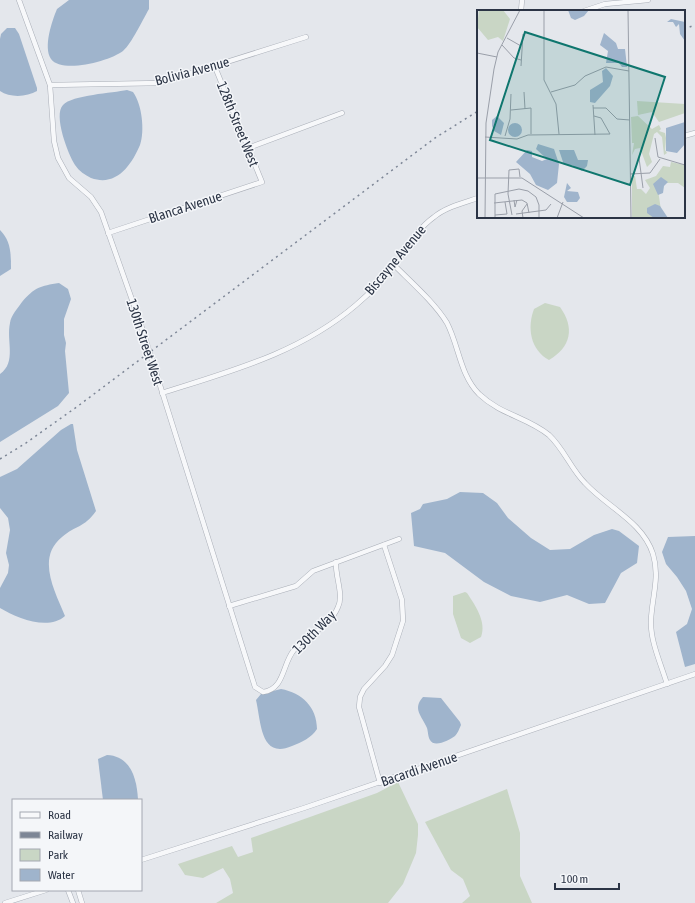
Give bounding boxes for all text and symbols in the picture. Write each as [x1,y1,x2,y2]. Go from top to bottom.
inset map [477,10,685,218]
street label: Bolivia Avenue [153,53,231,89]
street label: 128th Street West [214,79,262,169]
street label: Blanca Avenue [146,188,224,226]
street label: Biscayne Avenue [361,222,429,298]
street label: 130th Street West [123,297,167,387]
street label: 130th Way [289,607,339,657]
street label: Bacardi Avenue [379,748,459,790]
legend [12,799,142,891]
text: Road [48,808,71,822]
text: Railway [48,828,83,842]
text: Park [48,848,69,862]
scale bar [555,865,619,891]
text: Water [48,868,75,882]
text: 100 m [561,872,588,886]

